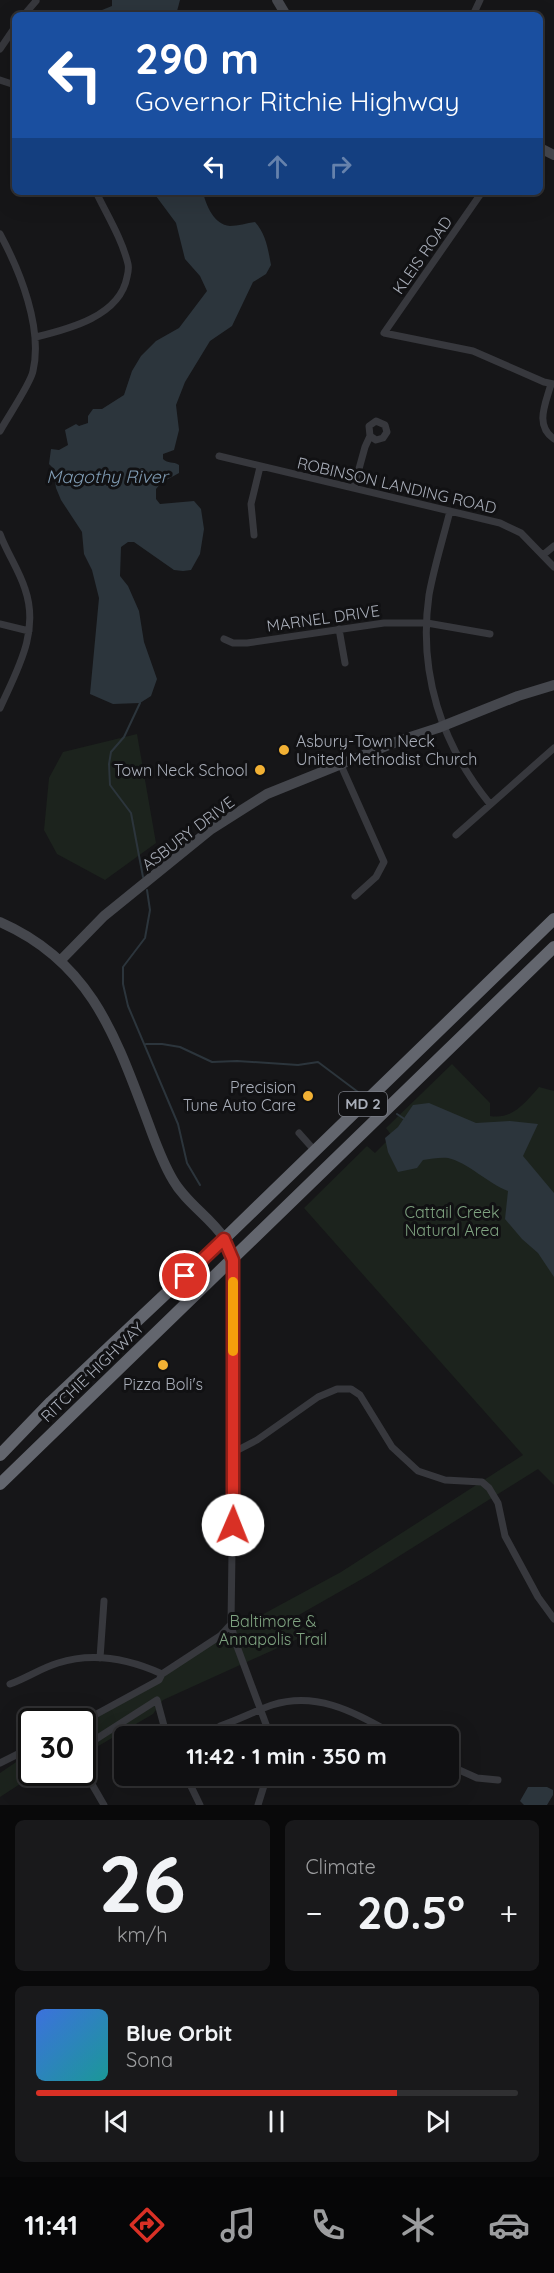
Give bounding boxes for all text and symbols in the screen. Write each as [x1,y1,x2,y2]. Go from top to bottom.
text: 290 m [135,32,259,85]
icon: left [36,36,114,114]
text: Governor Ritchie Highway [135,84,460,118]
icon: left [198,150,231,183]
icon: ahead [261,150,294,183]
icon: right [324,150,357,183]
street label: KLEIS ROAD [388,212,456,298]
street label: ROBINSON LANDING ROAD [295,452,499,518]
water label: Magothy River [46,465,170,488]
street label: MARNEL DRIVE [265,600,381,636]
place label: Asbury-Town Neck United Methodist Church [296,731,477,769]
marker: Asbury-Town Neck United Methodist Church [277,743,291,757]
place label: Town Neck School [114,760,248,780]
marker: Town Neck School [253,763,267,777]
street label: ASBURY DRIVE [138,792,238,874]
place label: Precision Tune Auto Care [183,1077,296,1115]
marker: Precision Tune Auto Care [301,1089,315,1103]
road number: MD 2 [339,1092,387,1116]
park label: Cattail Creek Natural Area [404,1202,500,1240]
pin [159,1250,210,1301]
icon: arrive [168,1259,201,1292]
street label: RITCHIE HIGHWAY [36,1318,148,1426]
marker: Pizza Boli's [156,1358,170,1372]
place label: Pizza Boli's [123,1374,203,1394]
position arrow [201,1493,265,1557]
park label: Baltimore & Annapolis Trail [219,1611,327,1649]
speed limit sign: 30 [18,1708,96,1786]
text: 11:42 · 1 min · 350 m [186,1742,387,1770]
text: 26 [98,1834,186,1932]
text: Climate [306,1854,376,1879]
text: 20.5° [357,1884,465,1940]
text: − [306,1892,323,1933]
text: + [499,1892,518,1933]
text: km/h [117,1922,168,1947]
text: Blue Orbit [126,2019,232,2047]
text: Sona [126,2047,173,2072]
icon: previous [100,2105,133,2138]
icon: pause [260,2105,293,2138]
icon: next [421,2105,454,2138]
icon: directions [126,2204,168,2246]
icon: music [217,2204,259,2246]
icon: phone [307,2204,349,2246]
icon: climate [397,2204,439,2246]
icon: car [488,2204,530,2246]
text: 11:41 [24,2208,78,2242]

